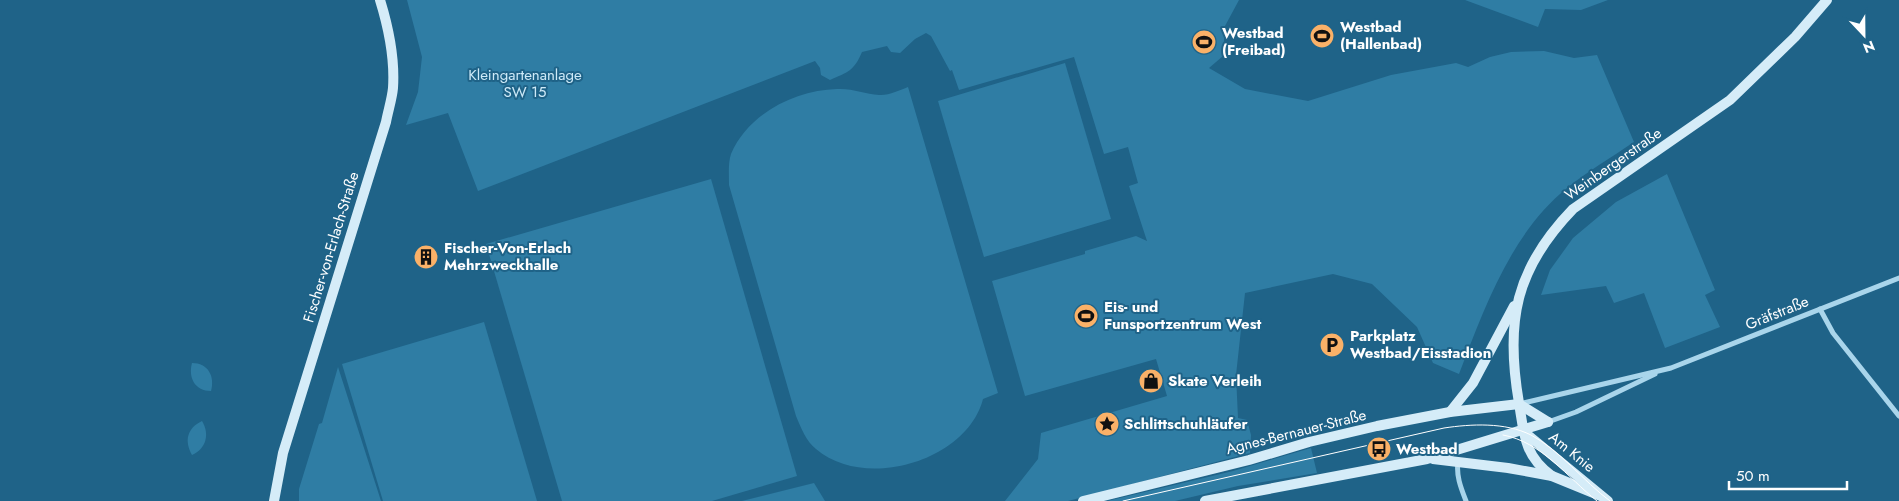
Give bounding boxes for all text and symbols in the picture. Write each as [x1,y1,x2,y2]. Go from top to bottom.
north arrow [1839,10,1889,60]
place label: Westbad (Hallenbad) [1340,16,1422,55]
place label: Westbad (Freibad) [1222,22,1286,61]
sports icon: Westbad (Hallenbad) [1309,23,1335,49]
sports icon: Westbad (Freibad) [1191,29,1217,55]
text: N [1860,36,1878,58]
park label: Kleingartenanlage SW 15 [468,64,582,103]
street label: Weinbergerstraße [1560,122,1666,206]
street label: Fischer-von-Erlach-Straße [298,169,365,325]
place label: Fischer-Von-Erlach Mehrzweckhalle [444,237,571,276]
building icon: Fischer-Von-Erlach Mehrzweckhalle [413,244,439,270]
street label: Gräfstraße [1742,290,1812,336]
place label: Eis- und Funsportzentrum West [1104,296,1262,335]
sports icon: Eis- und Funsportzentrum West [1073,303,1099,329]
place label: Parkplatz Westbad/Eisstadion [1350,325,1491,364]
parking icon: Parkplatz Westbad/Eisstadion [1319,332,1345,358]
shop icon: Skate Verleih [1138,368,1164,394]
place label: Skate Verleih [1168,370,1262,392]
street label: Agnes-Bernauer-Straße [1224,404,1369,460]
place icon: Schlittschuhläufer [1094,411,1120,437]
place label: Schlittschuhläufer [1124,413,1249,435]
street label: Am Knie [1544,426,1600,478]
bus stop icon: Westbad [1366,436,1392,462]
place label: Westbad [1396,438,1458,460]
scale bar [1729,458,1846,490]
text: 50 m [1736,465,1770,487]

